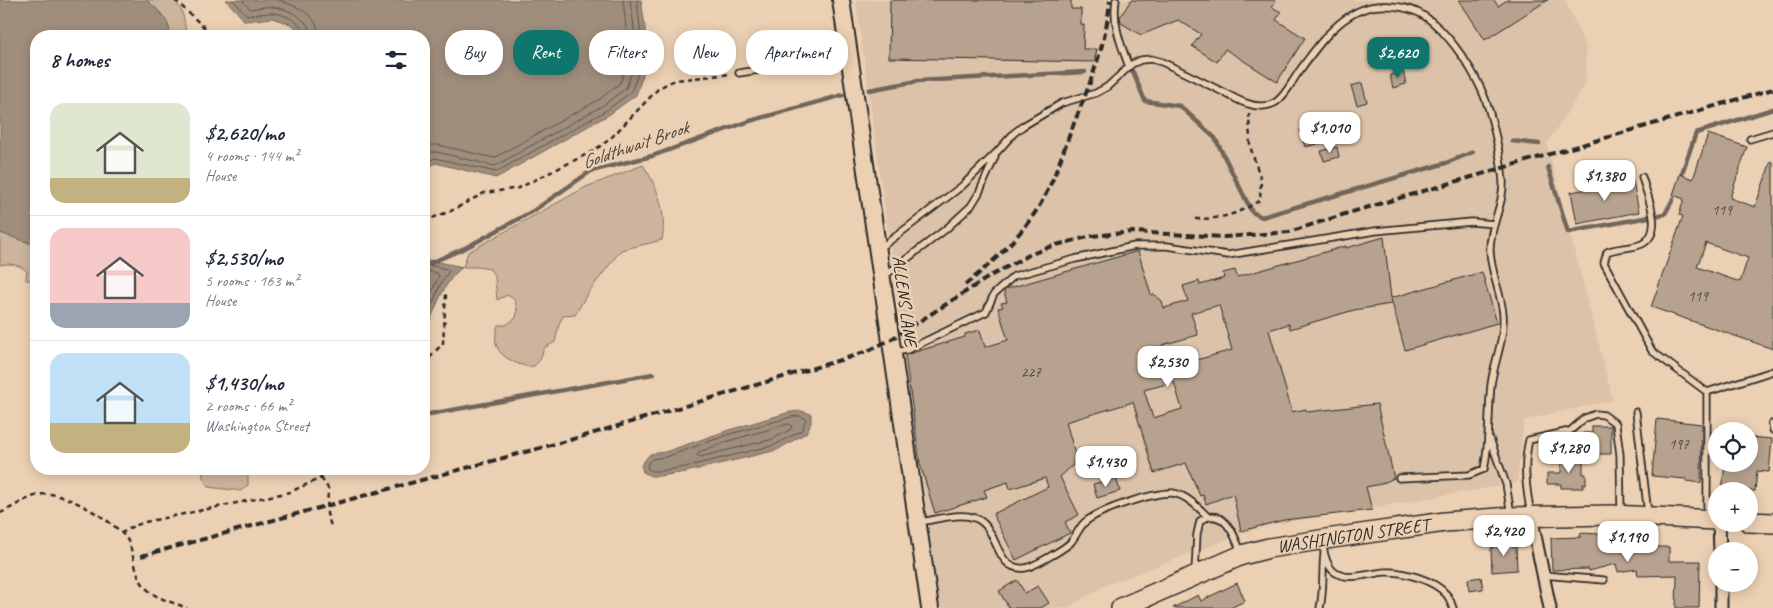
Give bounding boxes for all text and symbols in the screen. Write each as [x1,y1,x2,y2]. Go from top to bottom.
chip: Buy [445,30,503,75]
chip: Rent [513,30,579,75]
chip: Filters [589,30,664,75]
chip: New [674,30,736,75]
chip: Apartment [746,30,848,75]
pin: $2,620 [1357,36,1439,79]
text: $2,620 [1378,43,1418,63]
icon: filters [382,46,410,74]
text: 8 homes [50,47,109,73]
pin: $1,010 [1289,112,1371,154]
water label: Goldthwait Brook [579,115,694,174]
text: $1,010 [1310,118,1350,138]
text: $2,620/mo [205,120,284,146]
icon: home [90,123,150,183]
text: 4 rooms · 144 m² [205,146,299,166]
pin: $1,380 [1564,160,1646,202]
text: House [205,166,236,186]
text: $1,380 [1585,166,1625,186]
house number: 119 [1712,201,1733,220]
text: $2,530/mo [205,245,283,271]
icon: home [90,248,150,308]
street label: ALLENS LANE [888,254,923,350]
text: 5 rooms · 163 m² [205,271,299,291]
house number: 119 [1688,287,1709,306]
text: House [205,291,236,311]
pin: $2,530 [1127,346,1209,388]
text: $2,530 [1149,352,1187,372]
house number: 227 [1021,363,1042,382]
text: $1,430/mo [205,370,283,396]
icon: home [90,373,150,433]
text: 2 rooms · 66 m² [205,396,291,416]
text: Washington Street [205,416,309,436]
map controls [1708,422,1758,592]
button: locate [1708,422,1758,472]
pin: $1,280 [1528,432,1610,474]
house number: 197 [1669,435,1690,454]
text: $1,280 [1549,438,1589,458]
pin: $1,430 [1065,446,1147,488]
text: $1,430 [1086,452,1126,472]
button: + [1708,482,1758,532]
street label: WASHINGTON STREET [1276,513,1435,558]
pin: $2,420 [1463,514,1545,557]
pin: $1,190 [1587,520,1669,563]
text: $2,420 [1484,521,1524,541]
text: $1,190 [1609,527,1647,547]
button: − [1708,542,1758,592]

